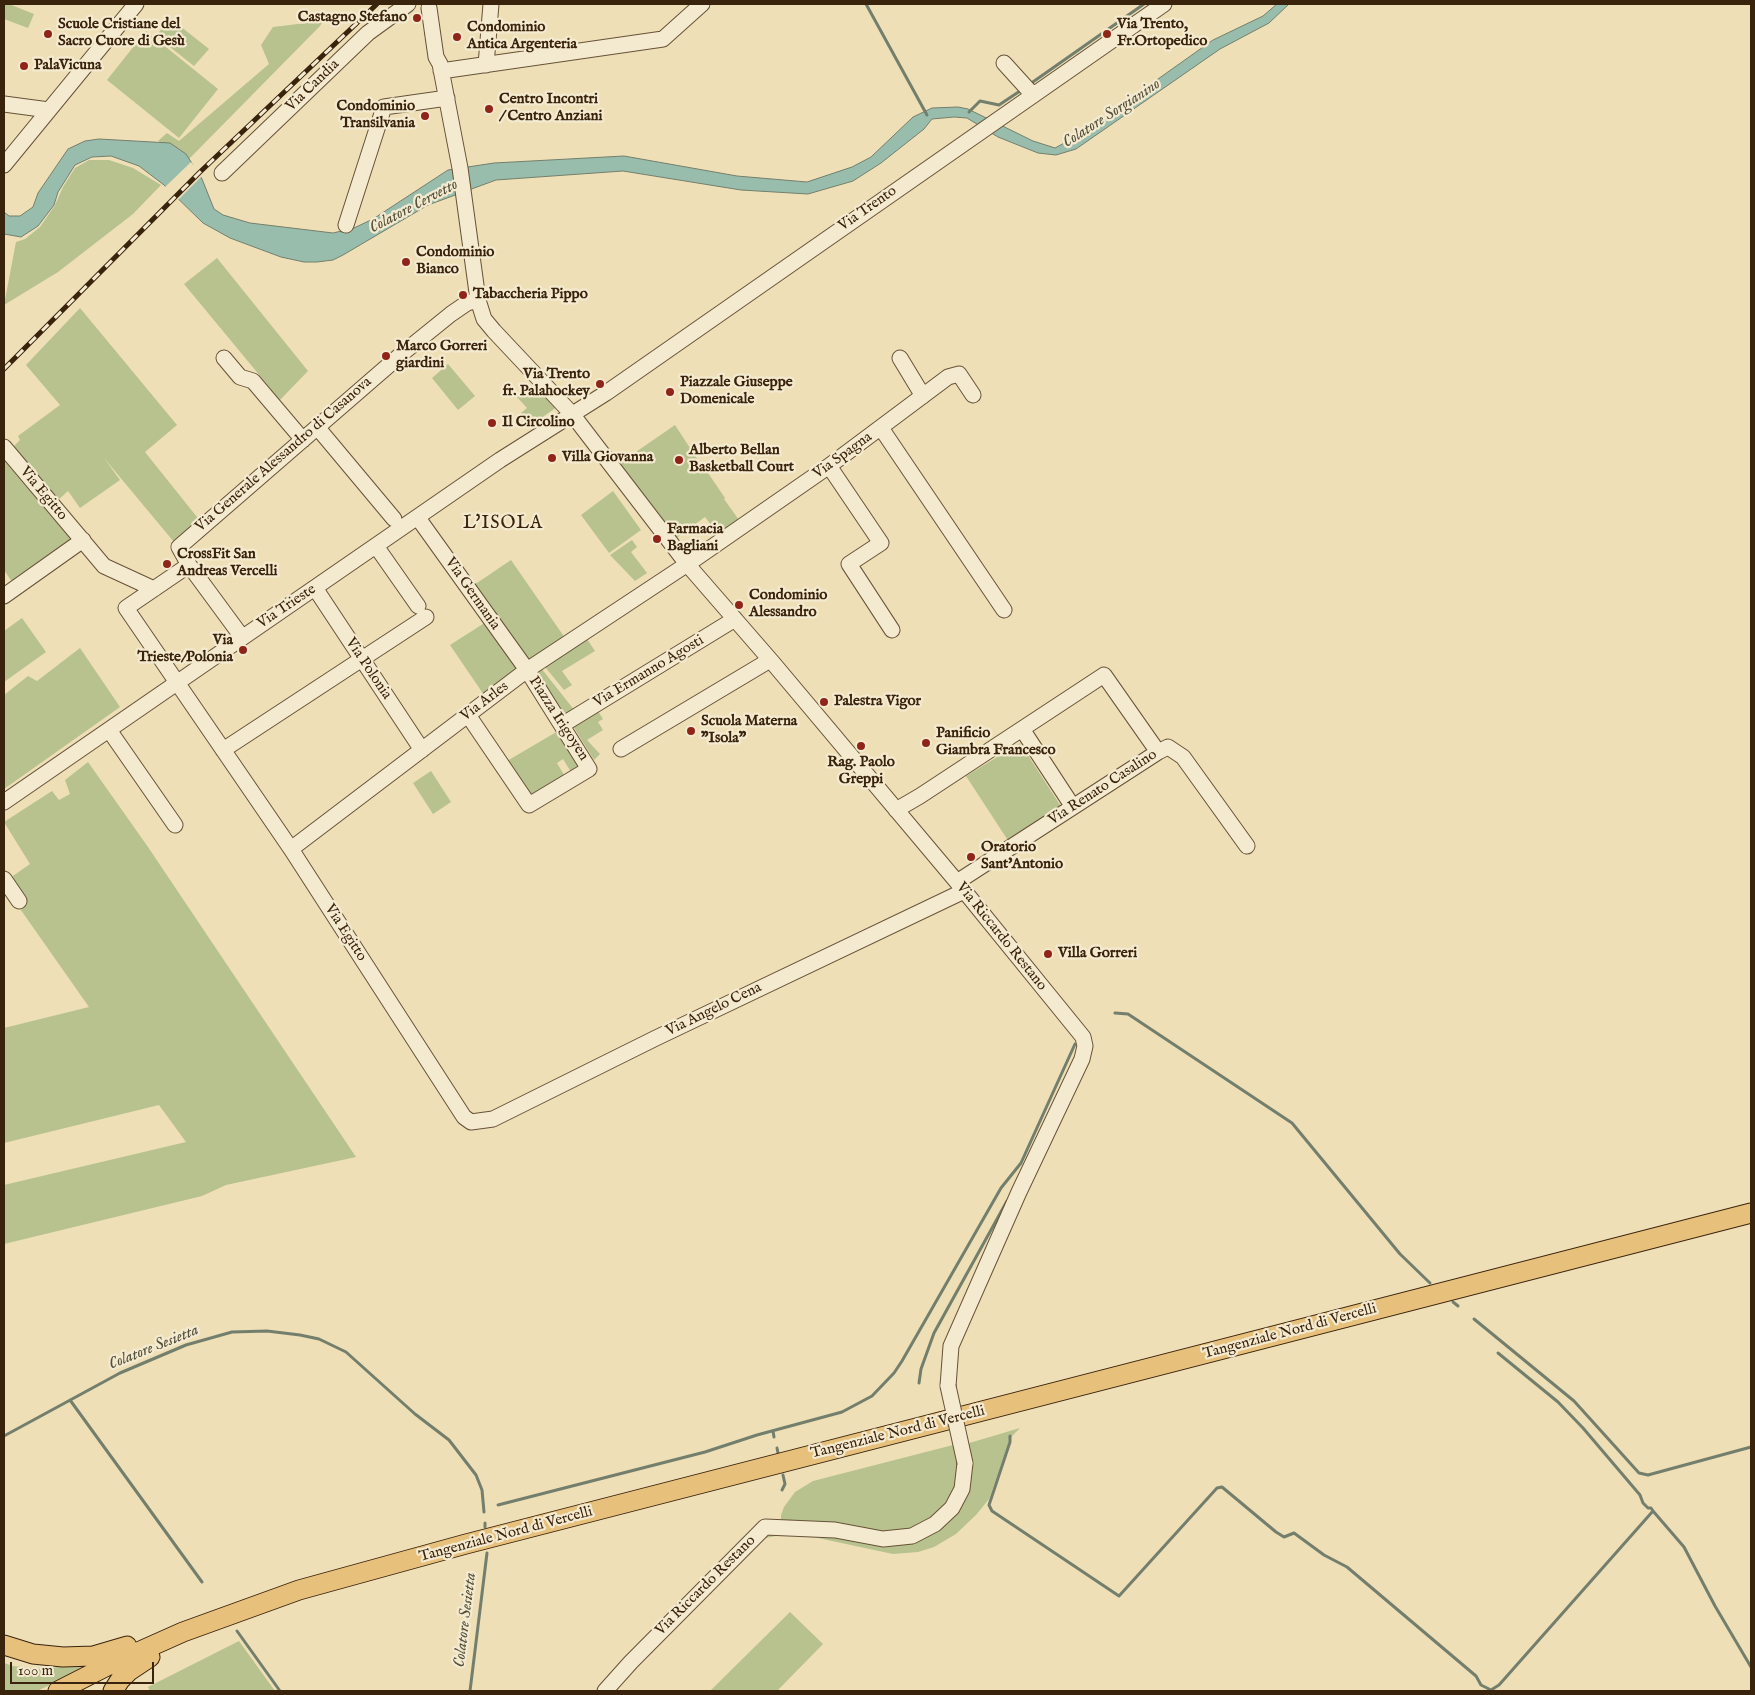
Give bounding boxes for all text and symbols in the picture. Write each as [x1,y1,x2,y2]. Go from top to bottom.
place label: Castagno Stefano [298,9,407,27]
marker: Castagno Stefano [411,12,423,24]
place label: Scuole Cristiane del Sacro Cuore di Gesù [58,16,185,51]
place label: Via Trento, Fr.Ortopedico [1117,16,1207,51]
place label: Condominio Antica Argenteria [467,19,577,54]
marker: Scuole Cristiane del Sacro Cuore di Gesù [42,28,54,40]
marker: Via Trento, Fr.Ortopedico [1101,28,1113,40]
marker: Condominio Antica Argenteria [451,31,463,43]
street label: Via Candia [283,56,343,116]
place label: PalaVicuna [34,57,101,75]
marker: PalaVicuna [18,60,30,72]
water label: Colatore Sorgianino [1060,75,1164,153]
place label: Centro Incontri / Centro Anziani [499,91,603,126]
place label: Condominio Transilvania [337,98,415,133]
marker: Centro Incontri / Centro Anziani [483,103,495,115]
marker: Condominio Transilvania [419,110,431,122]
water label: Colatore Cervetto [366,176,462,238]
street label: Via Trento [835,182,901,236]
place label: Condominio Bianco [416,244,494,279]
marker: Condominio Bianco [400,256,412,268]
place label: Tabaccheria Pippo [473,286,588,304]
marker: Tabaccheria Pippo [457,289,469,301]
place label: Marco Gorreri giardini [396,338,487,373]
marker: Marco Gorreri giardini [380,350,392,362]
place label: Via Trento fr. Palahockey [502,366,590,401]
street label: Via Generale Alessandro di Casanova [192,374,376,536]
place label: Piazzale Giuseppe Domenicale [680,374,793,409]
marker: Via Trento fr. Palahockey [594,378,606,390]
marker: Piazzale Giuseppe Domenicale [664,386,676,398]
place label: Il Circolino [502,414,575,432]
marker: Il Circolino [486,417,498,429]
street label: Via Spagna [810,429,876,483]
place label: Alberto Bellan Basketball Court [689,442,794,477]
place label: Villa Giovanna [562,449,653,467]
marker: Villa Giovanna [546,452,558,464]
marker: Alberto Bellan Basketball Court [673,454,685,466]
street label: Via Egitto [15,464,71,524]
district label: L'ISOLA [462,513,544,535]
place label: Farmacia Bagliani [667,521,723,556]
marker: Farmacia Bagliani [651,533,663,545]
place label: CrossFit San Andreas Vercelli [177,546,278,581]
street label: Via Germania [440,554,504,634]
marker: CrossFit San Andreas Vercelli [161,558,173,570]
street label: Via Trieste [254,581,320,633]
place label: Condominio Alessandro [749,587,827,622]
marker: Condominio Alessandro [733,599,745,611]
place label: Via Trieste/Polonia [138,632,233,667]
street label: Via Ermanno Agosti [591,632,707,712]
street label: Via Polonia [341,635,395,703]
marker: Via Trieste/Polonia [237,644,249,656]
street label: Piazza Irigoyen [524,673,592,765]
street label: Via Arles [457,678,513,726]
place label: Palestra Vigor [834,693,921,711]
marker: Palestra Vigor [818,696,830,708]
place label: Scuola Materna "Isola" [701,713,797,748]
marker: Scuola Materna "Isola" [685,725,697,737]
place label: Panificio Giambra Francesco [936,725,1056,760]
marker: Panificio Giambra Francesco [920,737,932,749]
marker: Rag. Paolo Greppi [855,740,867,752]
street label: Via Renato Casalino [1045,746,1161,830]
place label: Rag. Paolo Greppi [827,754,895,789]
place label: Oratorio Sant'Antonio [981,839,1063,874]
marker: Oratorio Sant'Antonio [965,851,977,863]
street label: Via Riccardo Restano [952,879,1050,995]
street label: Via Egitto [320,901,370,965]
place label: Villa Gorreri [1058,945,1137,963]
marker: Villa Gorreri [1042,948,1054,960]
street label: Via Angelo Cena [663,979,765,1041]
street label: Tangenziale Nord di Vercelli [1201,1300,1379,1364]
water label: Colatore Sesietta [106,1321,202,1375]
street label: Tangenziale Nord di Vercelli [809,1403,987,1463]
street label: Tangenziale Nord di Vercelli [417,1503,595,1567]
street label: Via Riccardo Restano [652,1532,760,1640]
water label: Colatore Sesietta [451,1572,481,1668]
scale bar [12,1652,156,1684]
text: 100 m [18,1661,53,1680]

